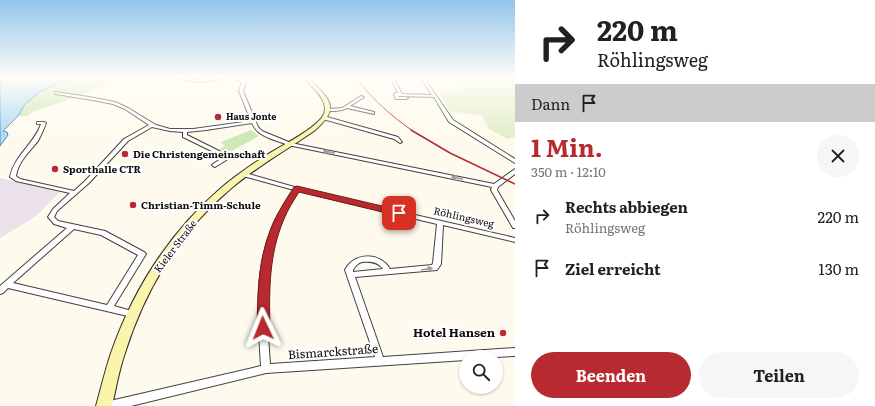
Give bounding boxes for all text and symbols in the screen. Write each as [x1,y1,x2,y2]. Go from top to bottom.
text: 220 m [597,8,678,50]
icon: right [531,16,583,68]
text: Röhlingsweg [597,46,708,73]
text: Dann [531,92,570,115]
icon: arrive [578,92,600,114]
place label: Haus Jonte [226,109,276,123]
marker: Haus Jonte [213,112,223,122]
text: 1 Min. [531,129,603,164]
button: close [817,135,859,177]
place label: Die Christengemeinschaft [133,146,266,161]
marker: Die Christengemeinschaft [120,149,130,159]
one-way arrow [323,149,335,155]
place label: Sporthalle CTR [63,161,142,176]
text: 350 m · 12:10 [531,162,606,181]
marker: Sporthalle CTR [50,164,60,174]
one-way arrow [451,174,463,180]
text: Rechts abbiegen [565,195,688,218]
pin [382,196,416,230]
place label: Christian-Timm-Schule [141,197,261,212]
marker: Christian-Timm-Schule [128,200,138,210]
icon: arrive [388,202,410,224]
street label: Röhlingsweg [432,202,496,231]
icon: right [531,205,553,227]
text: 220 m [818,205,859,228]
street label: Kieler Straße [150,216,199,275]
text: Röhlingsweg [565,218,645,237]
icon: arrive [531,257,553,279]
text: Ziel erreicht [565,257,660,280]
text: 130 m [819,257,859,280]
one-way arrow [420,266,433,272]
position arrow [242,307,284,349]
place label: Hotel Hansen [413,323,496,341]
marker: Hotel Hansen [498,328,508,338]
street label: Bismarckstraße [287,339,379,363]
map controls [459,350,503,394]
button: search [459,350,503,394]
button: Beenden [531,352,691,398]
button: Teilen [699,352,859,398]

